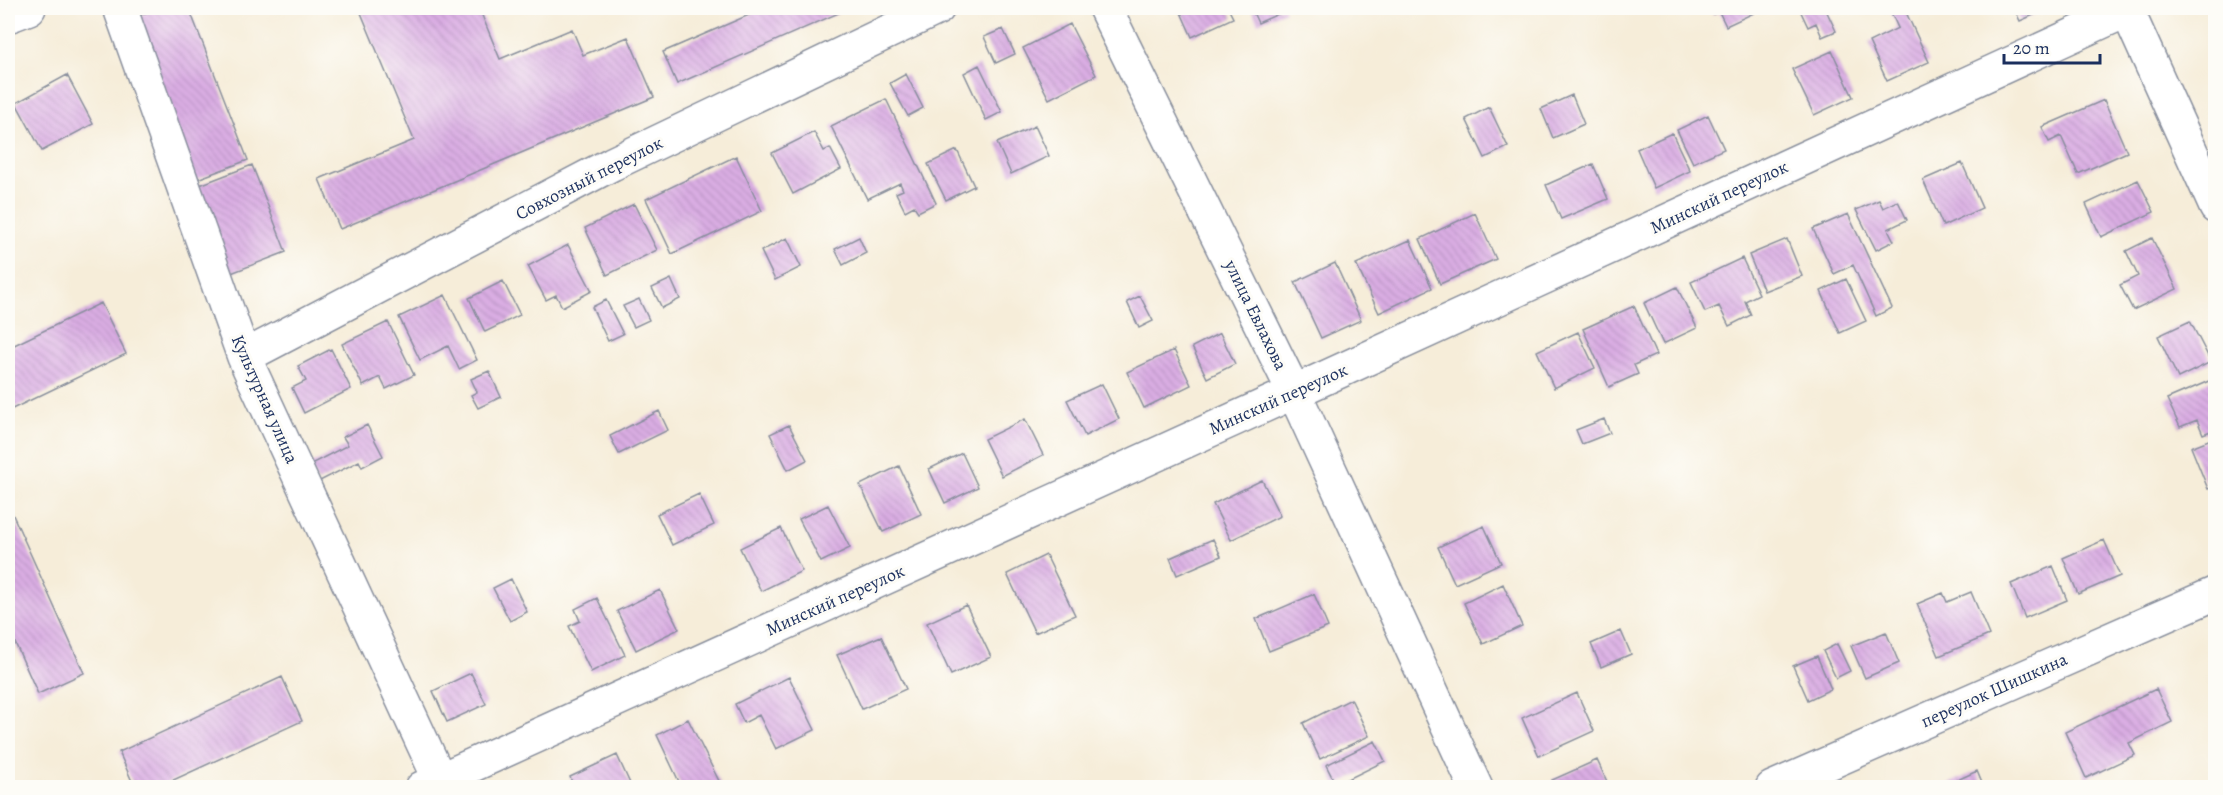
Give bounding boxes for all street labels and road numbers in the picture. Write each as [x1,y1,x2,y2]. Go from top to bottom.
street label: Совхозный переулок [511,131,667,225]
street label: Минский переулок [1646,155,1792,239]
street label: улица Евлахова [1219,255,1293,375]
street label: Культурная улица [226,331,304,468]
street label: Минский переулок [1205,358,1351,440]
street label: Минский переулок [762,559,908,641]
street label: переулок Шишкина [1917,647,2072,733]

